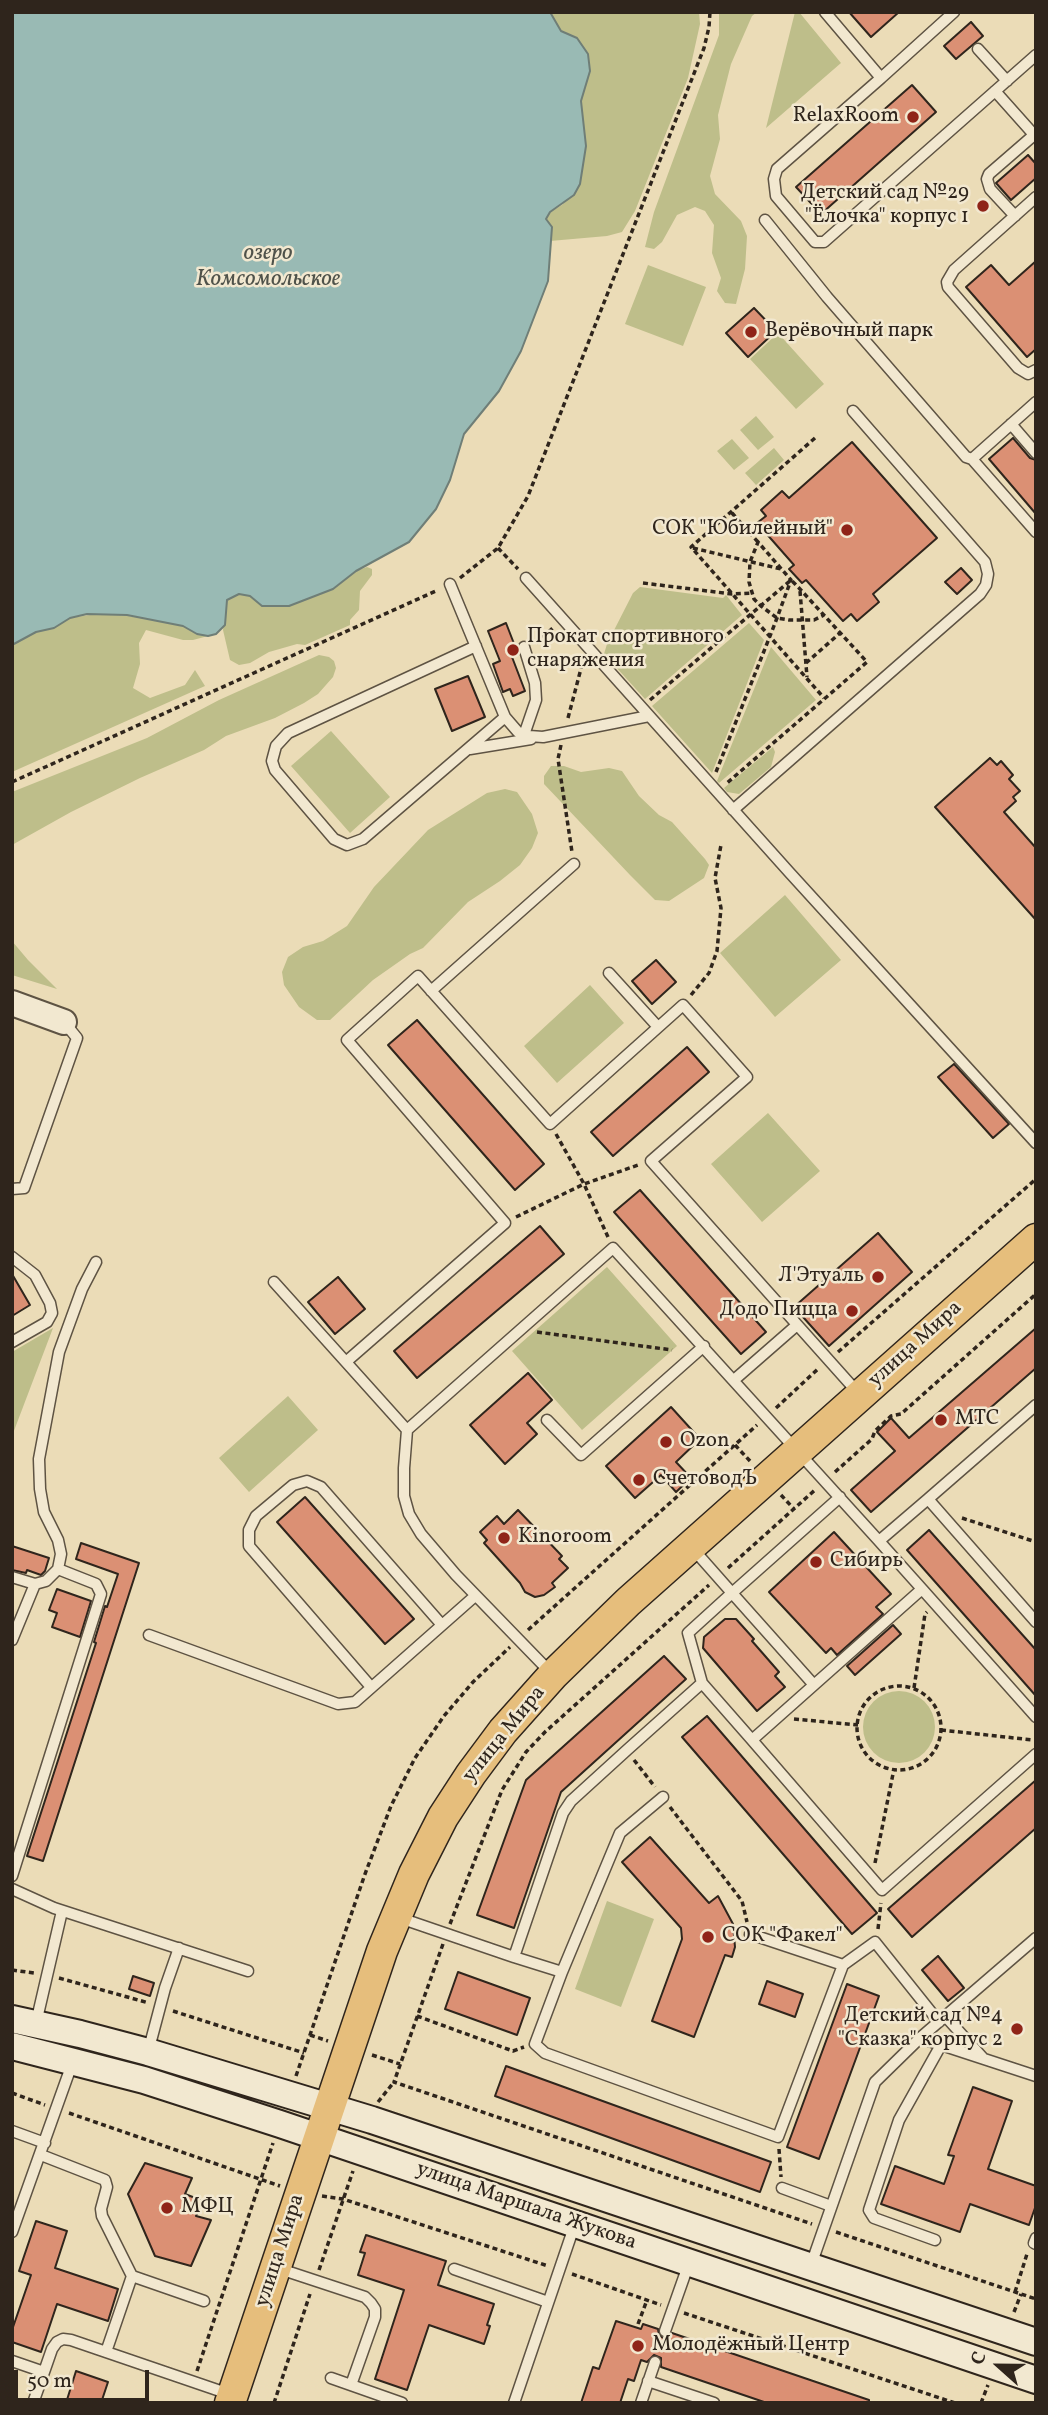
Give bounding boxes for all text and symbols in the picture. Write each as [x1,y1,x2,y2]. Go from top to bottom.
place label: RelaxRoom [793,104,899,130]
marker: RelaxRoom [905,109,921,125]
place label: Детский сад №29 "Ёлочка" корпус 1 [801,181,969,231]
marker: Детский сад №29 "Ёлочка" корпус 1 [975,198,991,214]
water label: озеро Комсомольское [196,241,340,295]
place label: Верёвочный парк [765,319,933,345]
marker: Верёвочный парк [743,324,759,340]
place label: СОК "Юбилейный" [652,517,833,543]
marker: СОК "Юбилейный" [839,522,855,538]
place label: Прокат спортивного снаряжения [527,625,724,675]
marker: Прокат спортивного снаряжения [505,642,521,658]
place label: Л'Этуаль [778,1264,864,1290]
marker: Л'Этуаль [870,1269,886,1285]
street label: улица Мира [864,1296,968,1394]
place label: Додо Пицца [719,1298,838,1324]
marker: Додо Пицца [844,1303,860,1319]
place label: МТС [955,1407,1000,1433]
marker: МТС [933,1412,949,1428]
place label: Ozon [680,1429,730,1455]
marker: Ozon [658,1434,674,1450]
place label: СчетоводЪ [653,1467,757,1493]
marker: СчетоводЪ [631,1472,647,1488]
place label: Kinoroom [518,1525,612,1551]
marker: Kinoroom [496,1530,512,1546]
place label: Сибирь [830,1549,903,1575]
marker: Сибирь [808,1554,824,1570]
street label: улица Мира [458,1681,552,1789]
place label: СОК "Факел" [722,1924,843,1950]
marker: СОК "Факел" [700,1929,716,1945]
place label: Детский сад №4 "Сказка" корпус 2 [838,2004,1003,2054]
marker: Детский сад №4 "Сказка" корпус 2 [1009,2021,1025,2037]
street label: улица Маршала Жукова [412,2157,640,2257]
street label: улица Мира [251,2191,311,2311]
place label: МФЦ [181,2195,234,2221]
marker: МФЦ [159,2200,175,2216]
north arrow [964,2331,1034,2401]
place label: Молодёжный Центр [652,2333,850,2359]
marker: Молодёжный Центр [630,2338,646,2354]
text: С [965,2348,994,2369]
scale bar [18,2356,152,2400]
text: 50 m [27,2367,72,2396]

